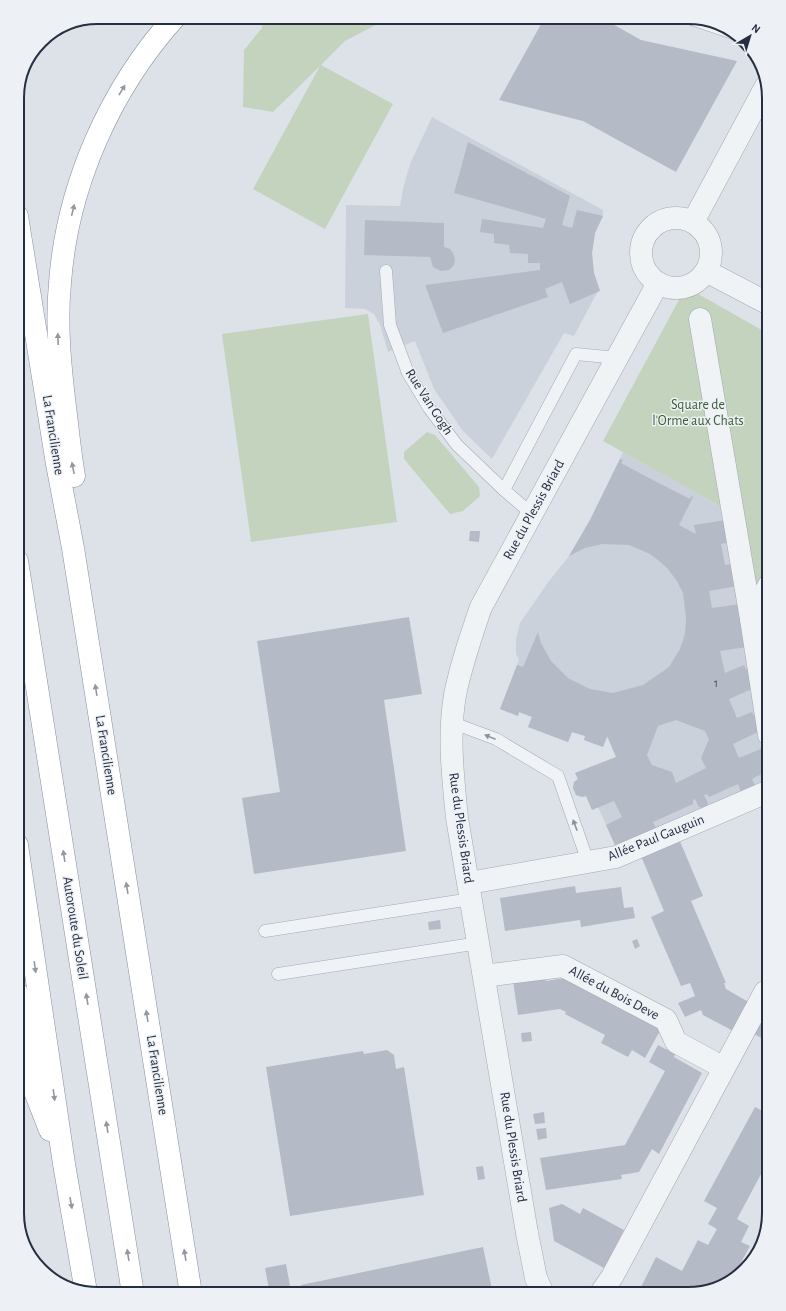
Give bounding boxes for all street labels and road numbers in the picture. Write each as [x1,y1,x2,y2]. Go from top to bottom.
street label: Rue Van Gogh [403,367,455,437]
street label: La Francilienne [40,394,66,476]
street label: Rue du Plessis Briard [501,458,567,562]
street label: La Francilienne [93,714,119,796]
street label: Rue du Plessis Briard [446,772,476,884]
street label: Allée Paul Gauguin [606,812,706,864]
street label: Autoroute du Soleil [60,875,90,981]
street label: Allée du Bois Deve [567,963,661,1023]
street label: La Francilienne [144,1034,170,1116]
street label: Rue du Plessis Briard [497,1091,529,1203]

